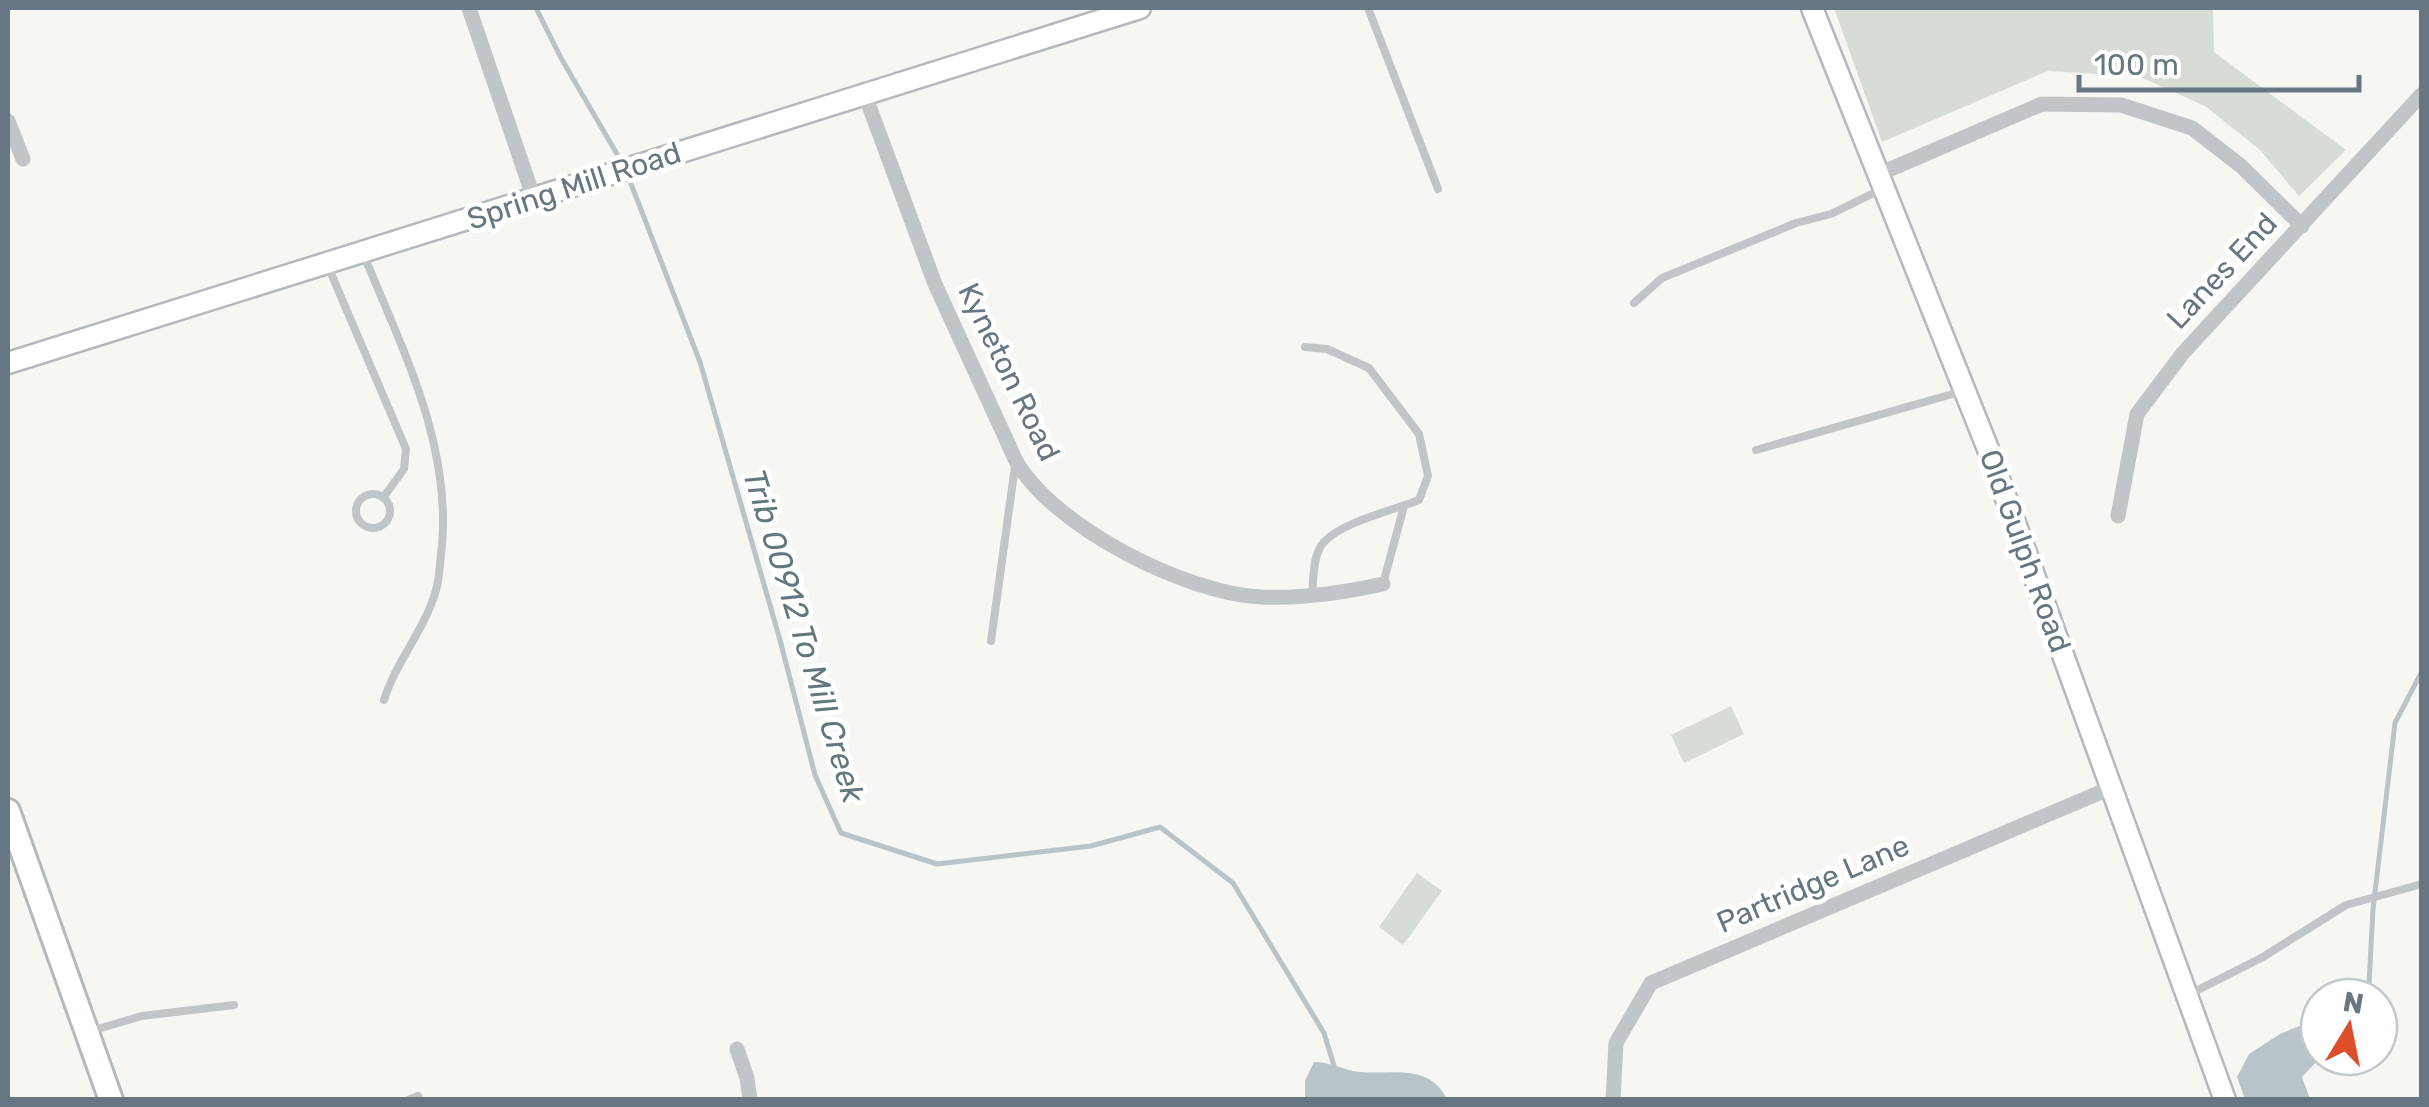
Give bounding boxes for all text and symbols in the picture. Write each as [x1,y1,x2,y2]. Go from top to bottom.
scale bar [2079,30,2359,92]
text: 100 m [2094,47,2179,83]
street label: Spring Mill Road [463,134,685,238]
street label: Lanes End [2159,206,2285,336]
street label: Kyneton Road [950,277,1068,467]
street label: Old Gulph Road [1972,445,2078,657]
water label: Trib 00912 To Mill Creek [735,465,873,808]
street label: Partridge Lane [1711,827,1915,941]
north arrow [2299,977,2399,1077]
text: N [2340,985,2366,1021]

